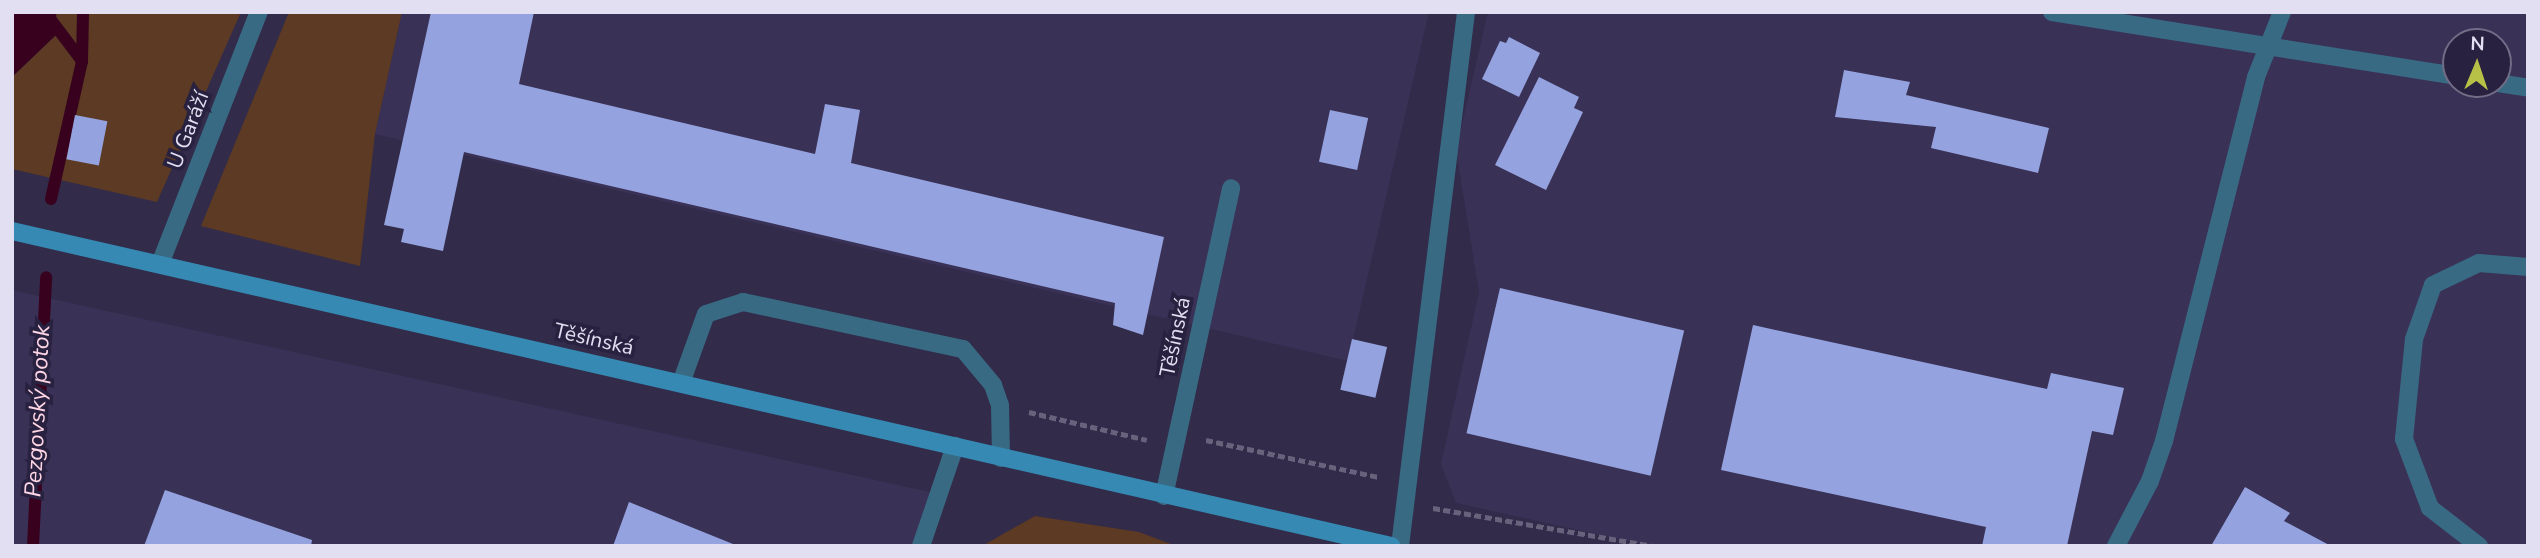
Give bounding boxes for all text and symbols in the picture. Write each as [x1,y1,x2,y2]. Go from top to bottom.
north arrow [2442,28,2512,98]
text: N [2470,31,2485,57]
street label: U Garáží [162,88,214,172]
street label: Těšínská [1154,295,1196,379]
street label: Těšínská [552,318,636,360]
water label: Pezgovský potok [20,324,56,498]

